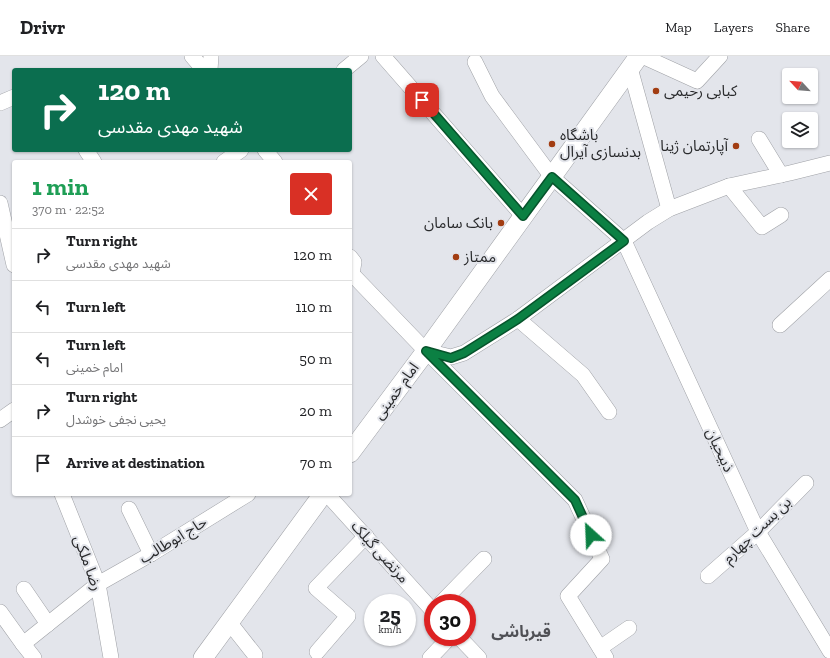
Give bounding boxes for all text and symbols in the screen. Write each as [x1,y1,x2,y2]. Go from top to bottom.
text: Drivr [20,16,65,39]
text: Map [665,19,692,36]
text: Layers [714,19,753,36]
text: Share [775,19,810,36]
north arrow [782,68,818,104]
map controls [782,68,818,148]
text: 120 m [98,74,170,107]
place label: کبابی رحیمی [664,82,738,100]
pin [405,83,439,117]
icon: right [32,84,84,136]
marker: کبابی رحیمی [651,86,661,96]
icon: arrive [411,89,433,111]
button: layers [782,112,818,148]
text: شهید مهدی مقدسی [98,116,243,138]
place label: باشگاه بدنسازی آیرال [560,126,641,161]
place label: آپارتمان ژینا [660,137,729,156]
marker: باشگاه بدنسازی آیرال [547,139,557,149]
marker: آپارتمان ژینا [731,141,741,151]
text: 1 min [32,172,89,201]
button: close [290,173,332,215]
text: 370 m · 22:52 [32,202,105,217]
place label: بانک سامان [424,214,493,232]
marker: بانک سامان [496,218,506,228]
text: Turn right [66,232,137,250]
icon: right [32,244,54,266]
text: 120 m [294,246,332,264]
place label: ممتاز [463,248,496,266]
marker: ممتاز [451,252,461,262]
text: شهید مهدی مقدسی [66,256,171,271]
icon: left [32,296,54,318]
text: Turn left [66,298,126,316]
text: 110 m [295,298,332,316]
text: Turn left [66,336,126,354]
icon: left [32,348,54,370]
text: 50 m [299,350,332,368]
street label: امام خمینی [369,359,424,424]
text: امام خمینی [66,360,123,375]
text: Turn right [66,388,137,406]
icon: right [32,400,54,422]
text: 20 m [299,402,332,420]
text: یحیی نجفی خوشدل [66,412,166,427]
street label: ذبیحیان [702,425,738,475]
icon: arrive [32,452,54,474]
text: Arrive at destination [66,454,205,472]
text: 70 m [300,454,332,472]
street label: بن بست چهارم [719,493,796,568]
street label: حاج ابوطالب [136,513,212,570]
position arrow [570,514,612,556]
street label: مرتضی گیلک [347,517,413,587]
street label: رضا ملکی [70,533,106,593]
speed limit sign: 30 [424,594,476,646]
text: 25 [379,603,401,627]
district label: قیرباشی [491,622,551,641]
text: km/h [379,624,401,636]

